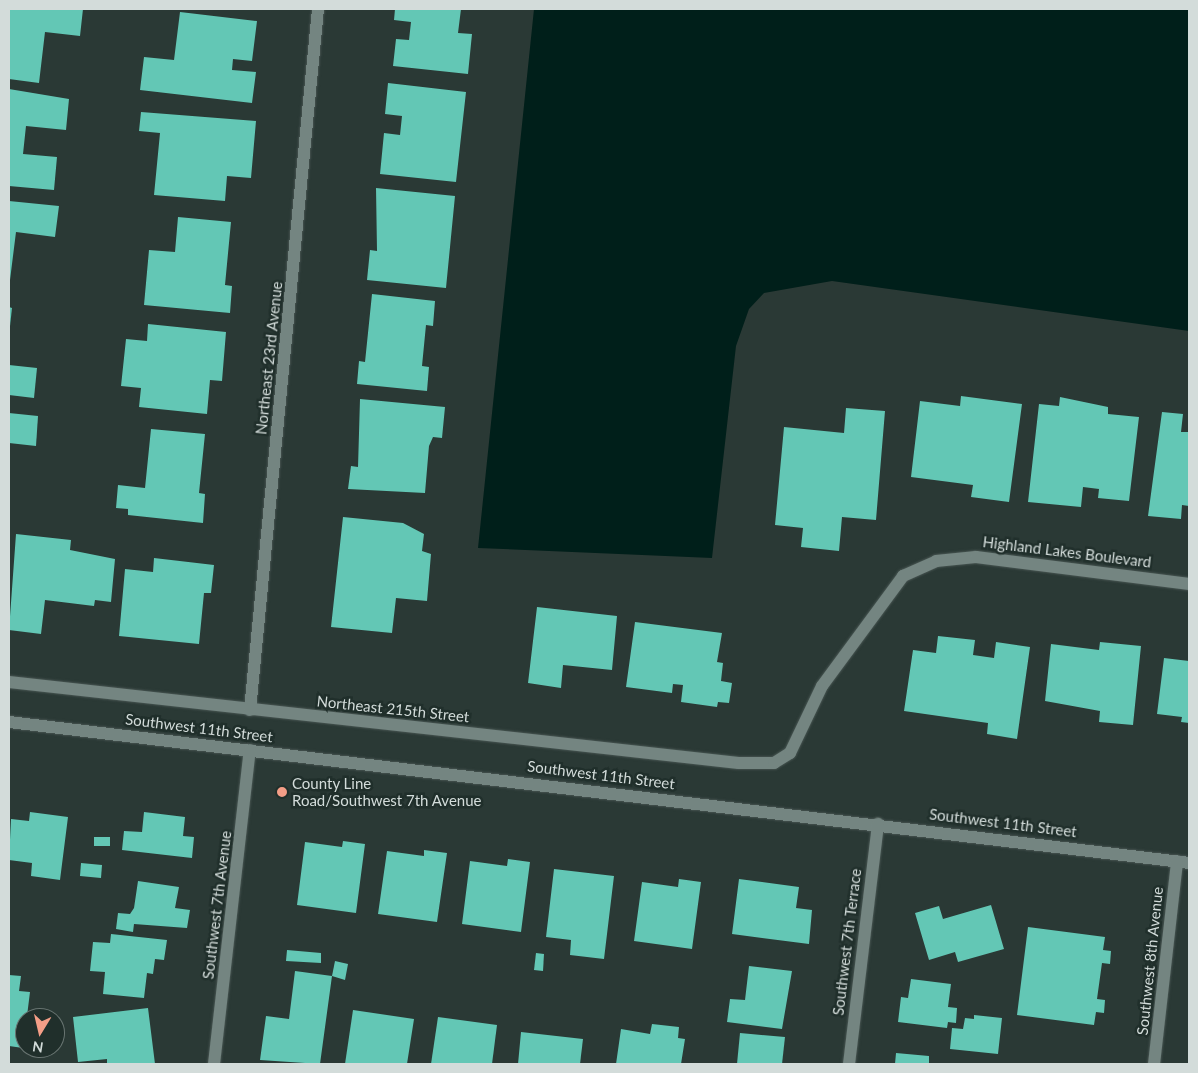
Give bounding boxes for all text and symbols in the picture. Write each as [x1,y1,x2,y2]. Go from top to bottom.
street label: Northeast 23rd Avenue [252,280,286,436]
street label: Highland Lakes Boulevard [982,533,1152,571]
street label: Northeast 215th Street [316,692,470,726]
street label: Southwest 11th Street [124,710,274,746]
street label: Southwest 11th Street [526,757,676,793]
place label: County Line Road/Southwest 7th Avenue [292,774,482,809]
marker: County Line Road/Southwest 7th Avenue [276,786,288,798]
street label: Southwest 11th Street [928,805,1078,841]
street label: Southwest 7th Avenue [199,829,235,981]
street label: Southwest 7th Terrace [829,867,865,1017]
street label: Southwest 8th Avenue [1133,886,1167,1036]
north arrow [15,1008,65,1058]
text: N [31,1038,44,1057]

